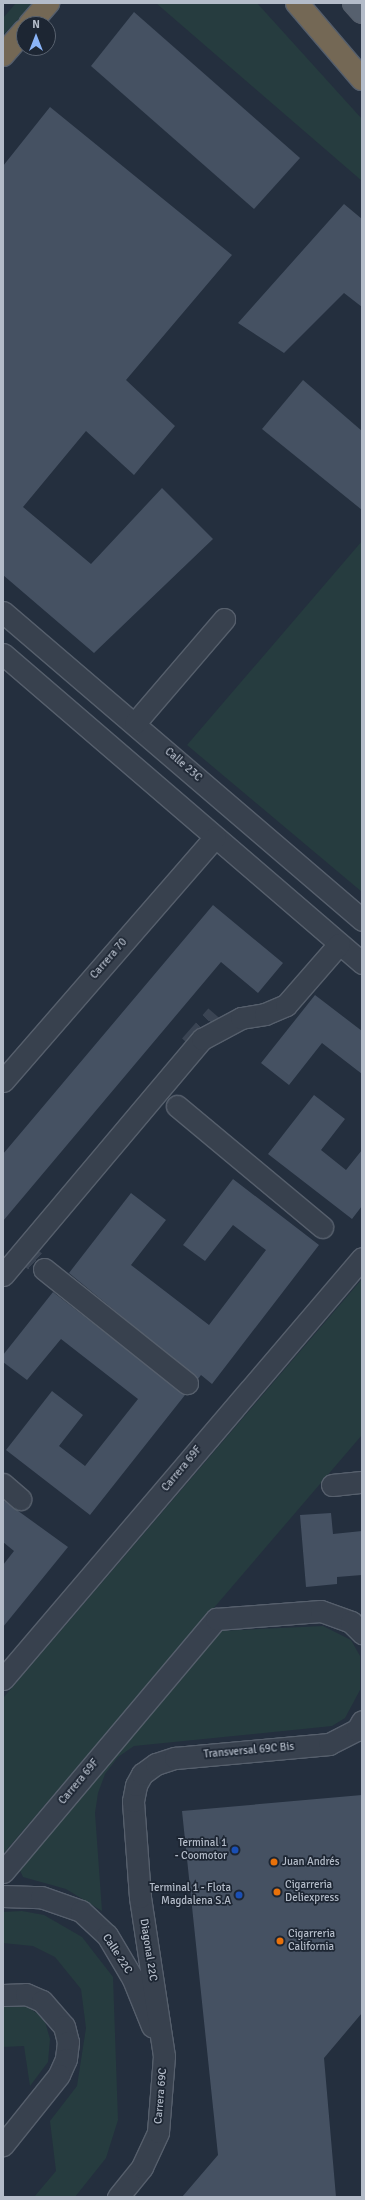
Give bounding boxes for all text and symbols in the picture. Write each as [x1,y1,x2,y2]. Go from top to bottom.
north arrow [16,16,56,56]
text: N [32,18,40,31]
street label: Calle 23C [162,745,204,785]
street label: Carrera 70 [88,936,130,982]
street label: Carrera 69F [159,1444,205,1494]
street label: Transversal 69C Bis [203,1740,295,1762]
street label: Carrera 69F [56,1757,102,1807]
place label: Terminal 1 - Coomotor [175,1837,227,1863]
marker: Terminal 1 - Coomotor [230,1845,240,1855]
place label: Juan Andrés [282,1855,340,1869]
marker: Juan Andrés [269,1857,279,1867]
place label: Cigarreria Deliexpress [285,1879,339,1905]
place label: Terminal 1 - Flota Magdalena S.A [149,1882,231,1908]
marker: Cigarreria Deliexpress [272,1887,282,1897]
marker: Terminal 1 - Flota Magdalena S.A [234,1890,244,1900]
street label: Diagonal 22C [137,1918,159,1982]
place label: Cigarreria California [288,1928,335,1954]
street label: Calle 22C [99,1932,135,1976]
marker: Cigarreria California [275,1936,285,1946]
street label: Carrera 69C [152,2068,170,2124]

